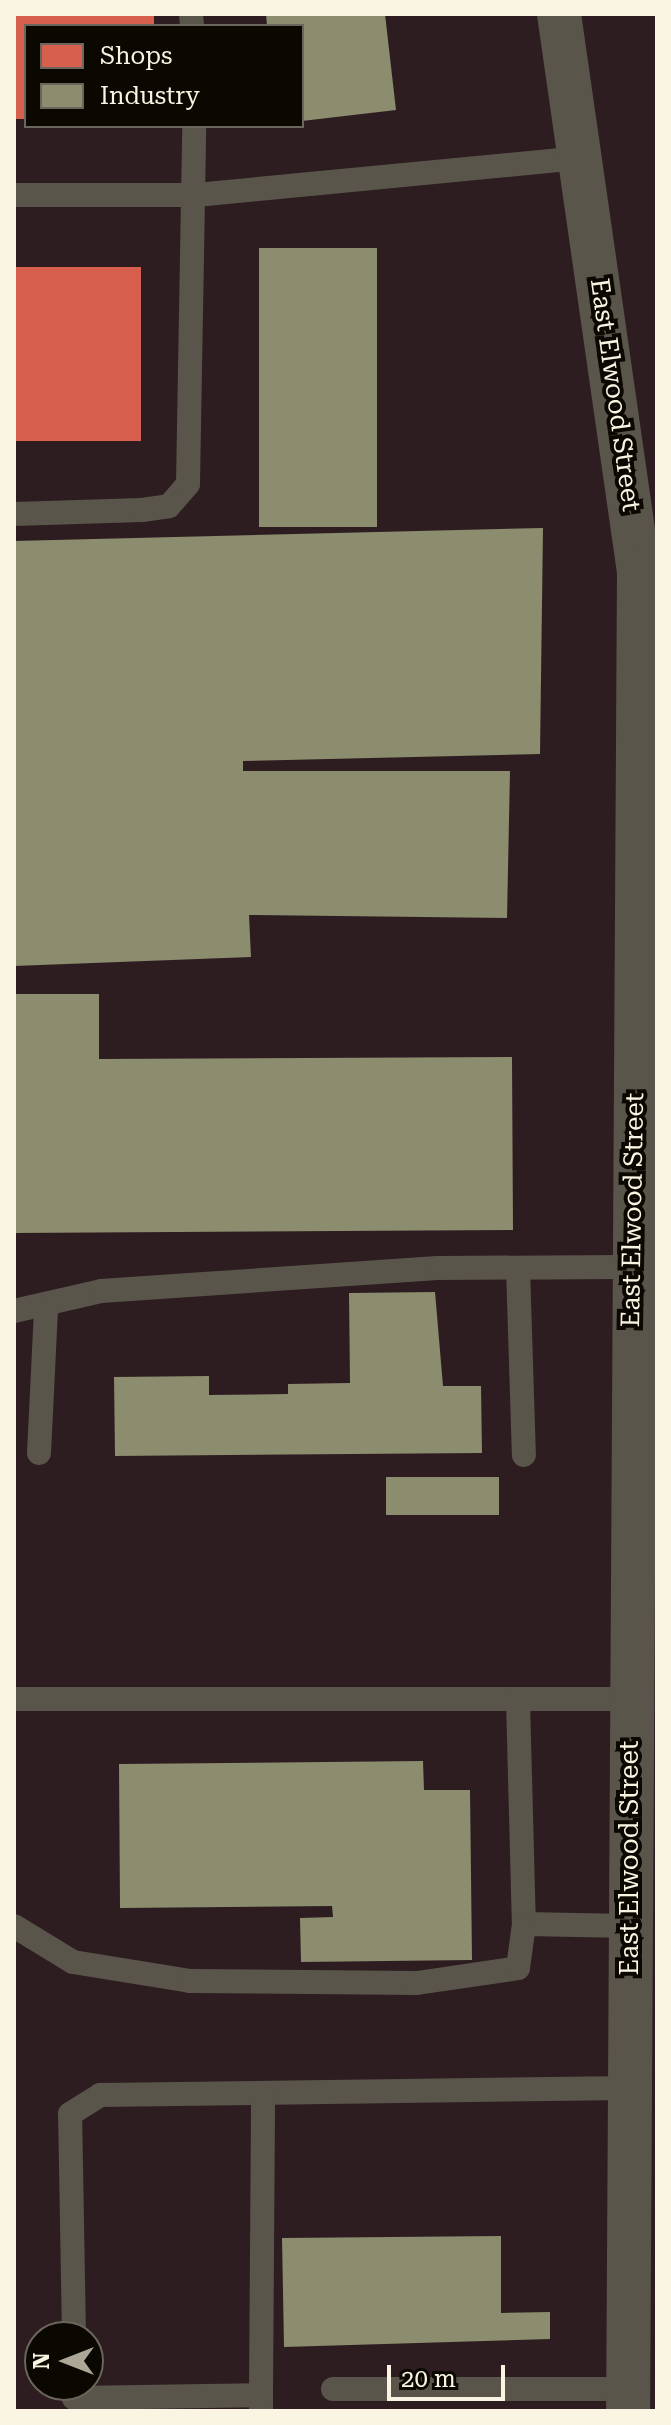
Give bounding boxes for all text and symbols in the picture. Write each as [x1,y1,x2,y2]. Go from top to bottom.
legend [24,24,304,128]
text: Shops [100,42,172,70]
text: Industry [100,82,200,110]
street label: East Elwood Street [583,277,647,513]
street label: East Elwood Street [615,1092,651,1328]
street label: East Elwood Street [614,1741,646,1975]
north arrow [24,2321,104,2401]
scale bar [391,2349,509,2399]
text: N [29,2353,54,2369]
text: 20 m [401,2365,456,2393]

